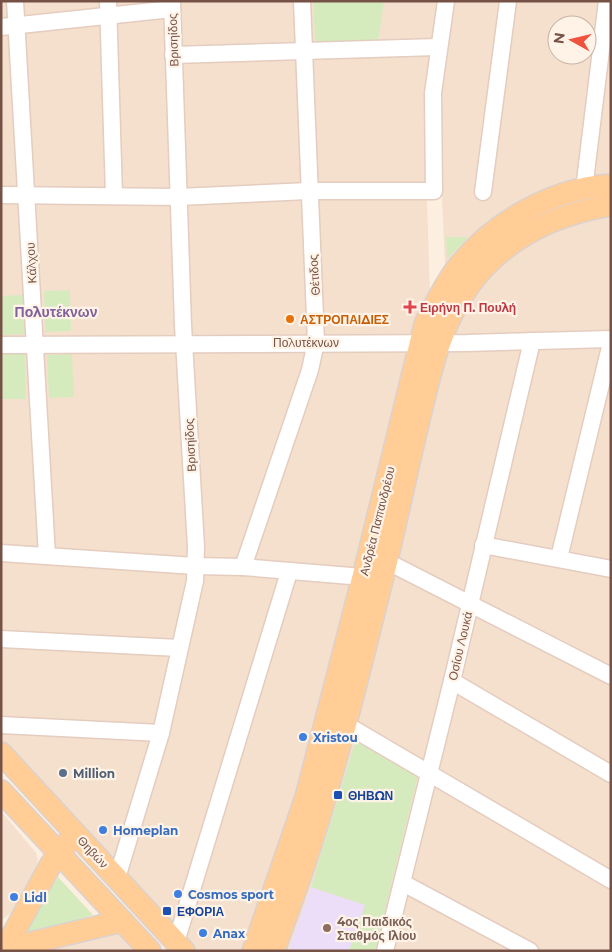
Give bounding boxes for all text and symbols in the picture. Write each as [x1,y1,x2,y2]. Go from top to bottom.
street label: Βρισηίδος [165,13,181,67]
north arrow [547,15,597,65]
text: N [549,31,569,45]
street label: Κάλχου [22,242,40,284]
street label: Θέτιδος [305,254,323,296]
place label: Ειρήνη Π. Πουλή [420,300,516,315]
marker: Ειρήνη Π. Πουλή [404,301,416,313]
district label: Πολυτέκνων [15,303,98,321]
place label: ΑΣΤΡΟΠΑΙΔΙΕΣ [300,312,389,327]
marker: ΑΣΤΡΟΠΑΙΔΙΕΣ [284,313,296,325]
street label: Πολυτέκνων [273,335,339,350]
street label: Βρισηίδος [181,418,199,472]
street label: Ανδρέα Παπανδρέου [356,465,398,577]
street label: Οσίου Λουκά [445,610,475,682]
place label: Xristou [313,730,358,745]
marker: Xristou [297,731,309,743]
place label: Million [73,766,115,781]
marker: Million [57,767,69,779]
place label: ΘΗΒΩΝ [348,788,393,803]
marker: ΘΗΒΩΝ [332,789,344,801]
place label: Homeplan [113,823,178,838]
marker: Homeplan [97,824,109,836]
street label: Θηβών [74,833,112,871]
place label: Cosmos sport [188,887,275,902]
marker: Cosmos sport [172,888,184,900]
place label: Lidl [24,890,47,905]
marker: Lidl [8,891,20,903]
place label: ΕΦΟΡΙΑ [177,904,225,919]
marker: ΕΦΟΡΙΑ [161,905,173,917]
place label: 4ος Παιδικός Σταθμός Ιλίου [337,914,416,943]
marker: 4ος Παιδικός Σταθμός Ιλίου [321,922,333,934]
place label: Anax [212,926,246,941]
marker: Anax [197,927,209,939]

